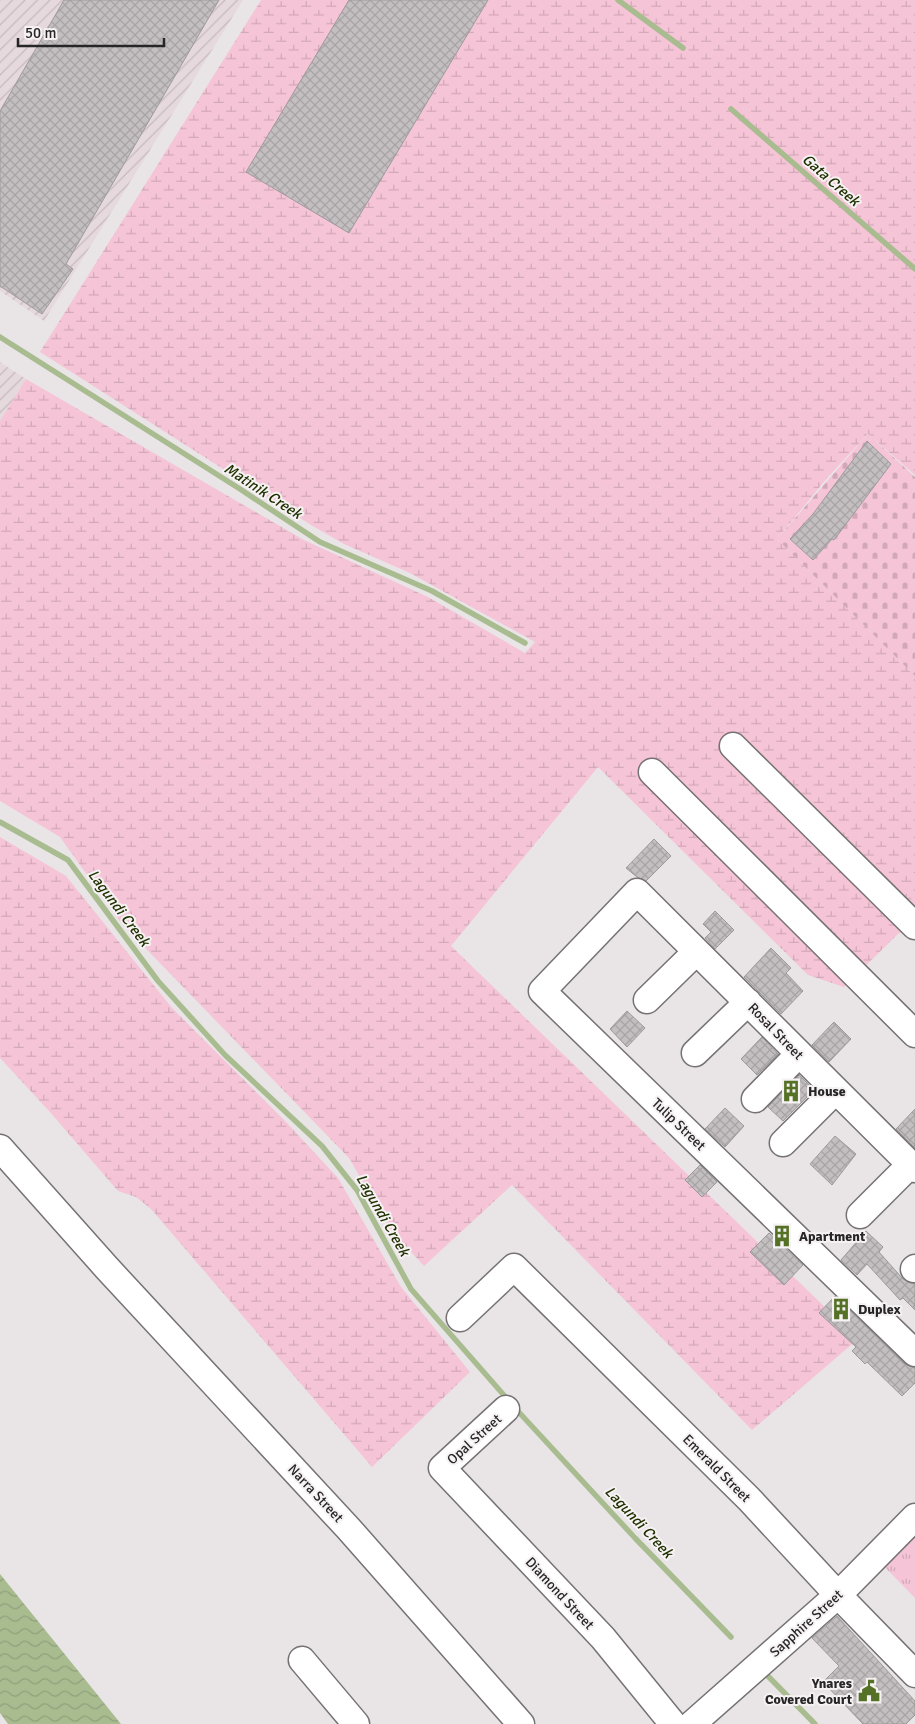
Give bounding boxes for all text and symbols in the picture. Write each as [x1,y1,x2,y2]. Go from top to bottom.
scale bar [18,15,164,47]
text: 50 m [25,24,56,42]
water label: Gata Creek [799,150,864,211]
water label: Matinik Creek [221,459,306,524]
water label: Lagundi Creek [84,866,155,951]
street label: Rosal Street [744,999,807,1063]
building icon: House [778,1078,804,1104]
place label: House [808,1083,846,1100]
street label: Tulip Street [648,1095,709,1154]
water label: Lagundi Creek [352,1171,414,1260]
building icon: Apartment [769,1223,795,1249]
place label: Apartment [799,1228,866,1245]
building icon: Duplex [828,1296,854,1322]
place label: Duplex [858,1301,901,1318]
street label: Opal Street [444,1410,505,1468]
street label: Emerald Street [679,1431,754,1506]
street label: Narra Street [284,1461,347,1526]
water label: Lagundi Creek [601,1482,678,1563]
street label: Diamond Street [522,1554,598,1633]
street label: Sapphire Street [766,1586,846,1661]
place label: Ynares Covered Court [765,1675,853,1708]
public building icon: Ynares Covered Court [856,1678,882,1704]

